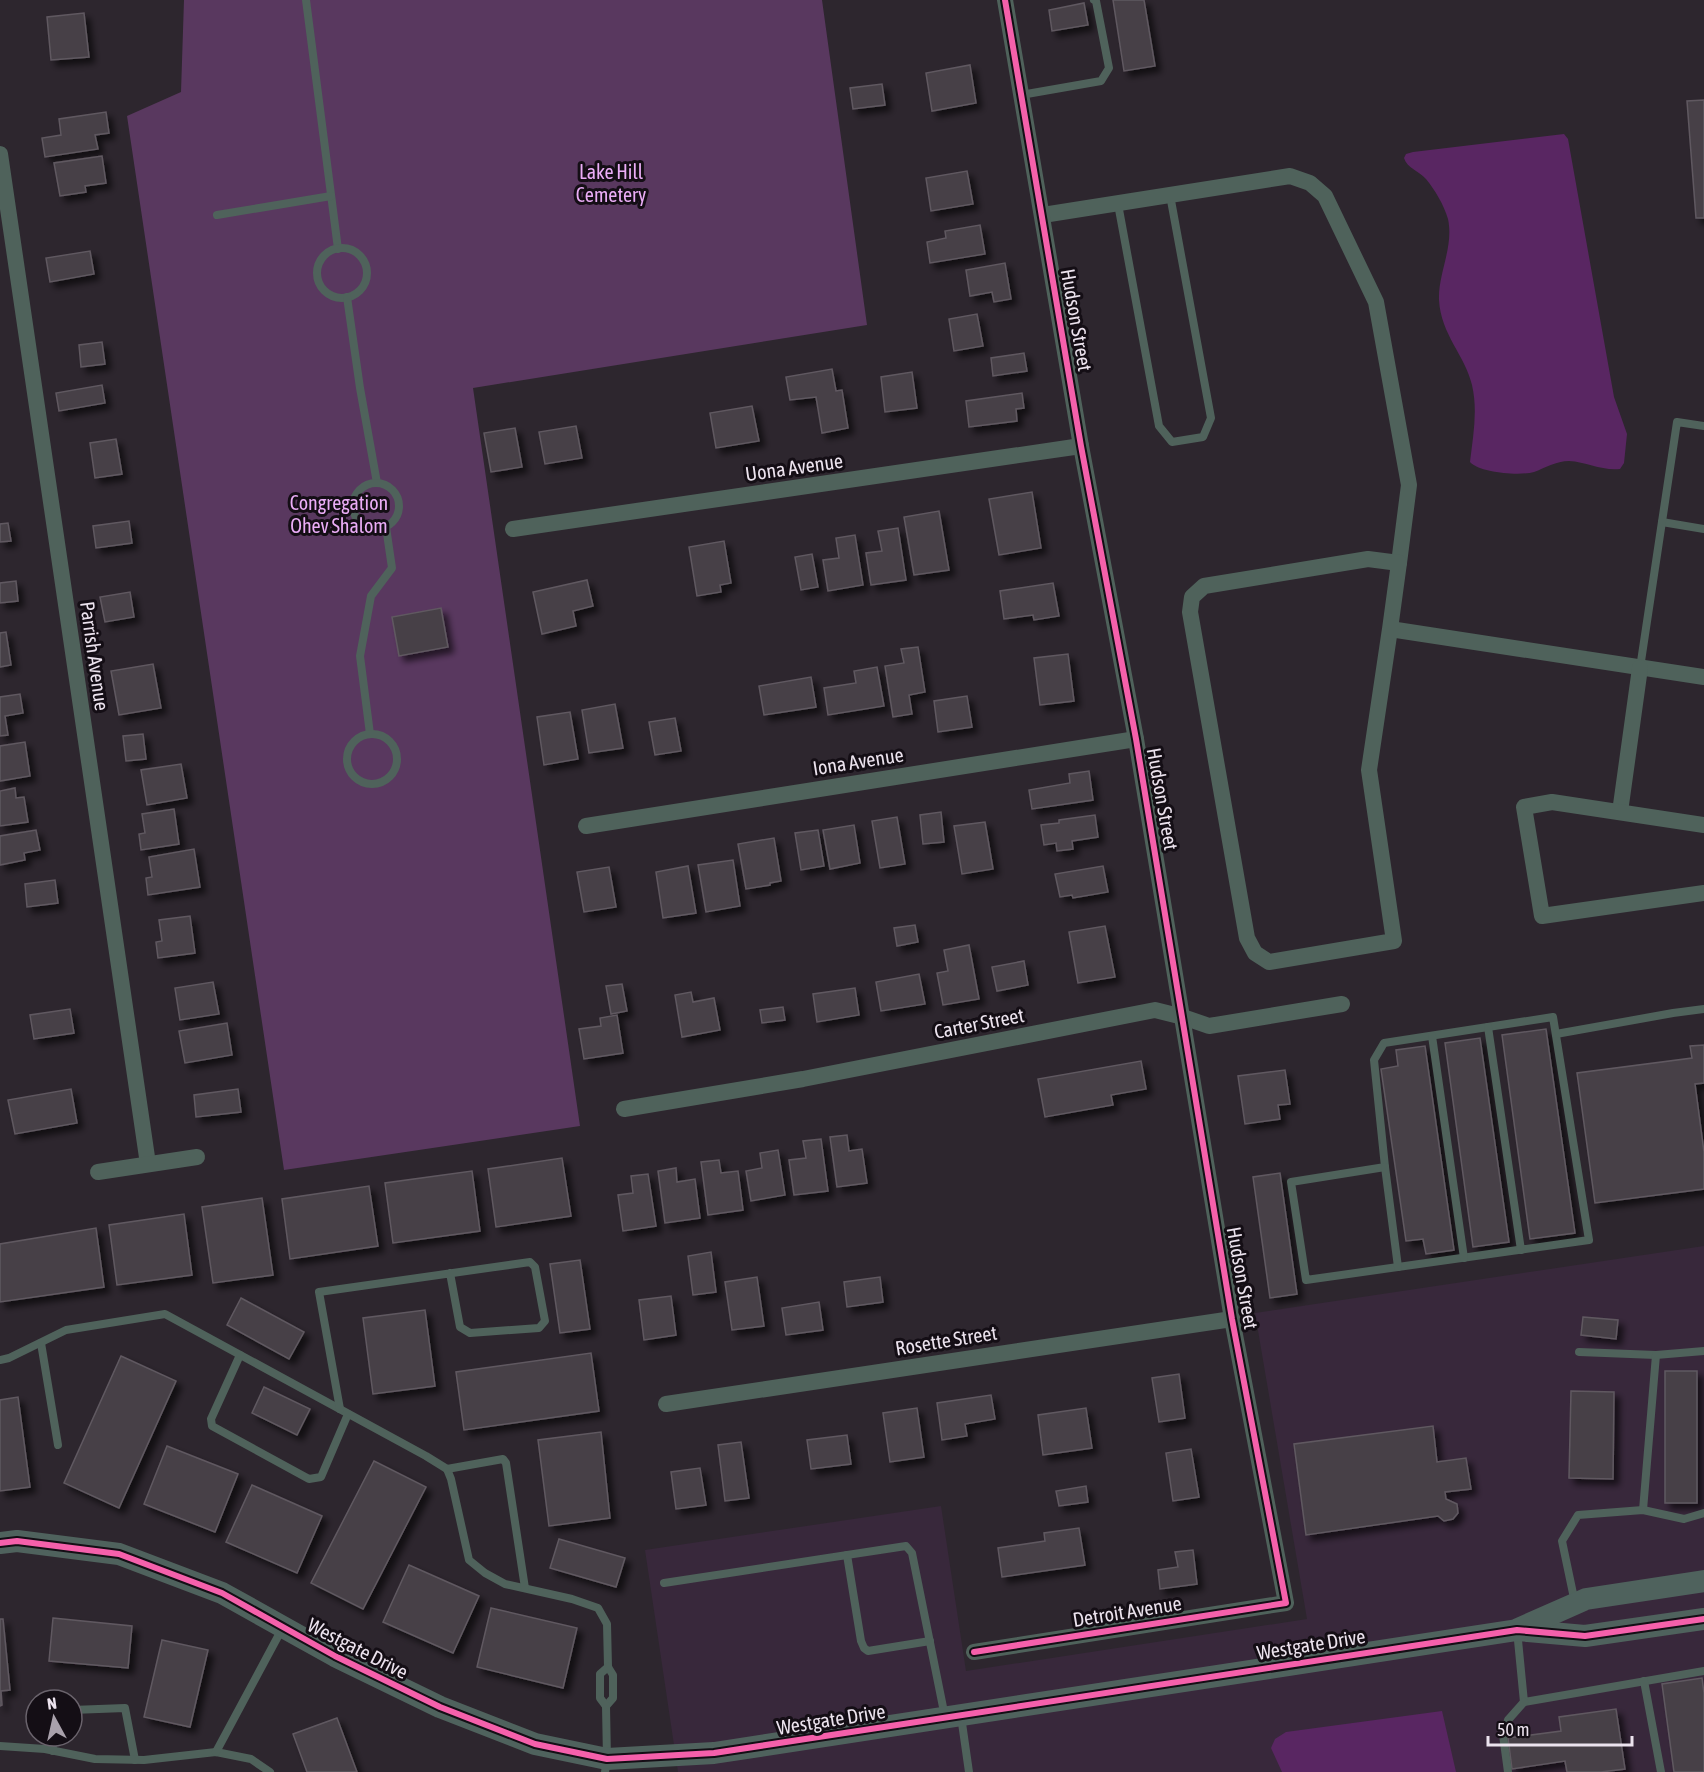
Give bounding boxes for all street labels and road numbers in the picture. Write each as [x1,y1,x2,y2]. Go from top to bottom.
street label: Hudson Street [1057,267,1097,373]
street label: Uona Avenue [744,449,844,485]
street label: Parrish Avenue [76,600,114,712]
street label: Iona Avenue [811,742,905,780]
street label: Hudson Street [1143,746,1183,852]
street label: Carter Street [932,1003,1026,1043]
street label: Hudson Street [1223,1225,1263,1331]
street label: Rosette Street [894,1321,999,1359]
street label: Detroit Avenue [1071,1591,1183,1631]
street label: Westgate Drive [304,1613,412,1683]
street label: Westgate Drive [1255,1624,1367,1664]
street label: Westgate Drive [775,1699,887,1739]

